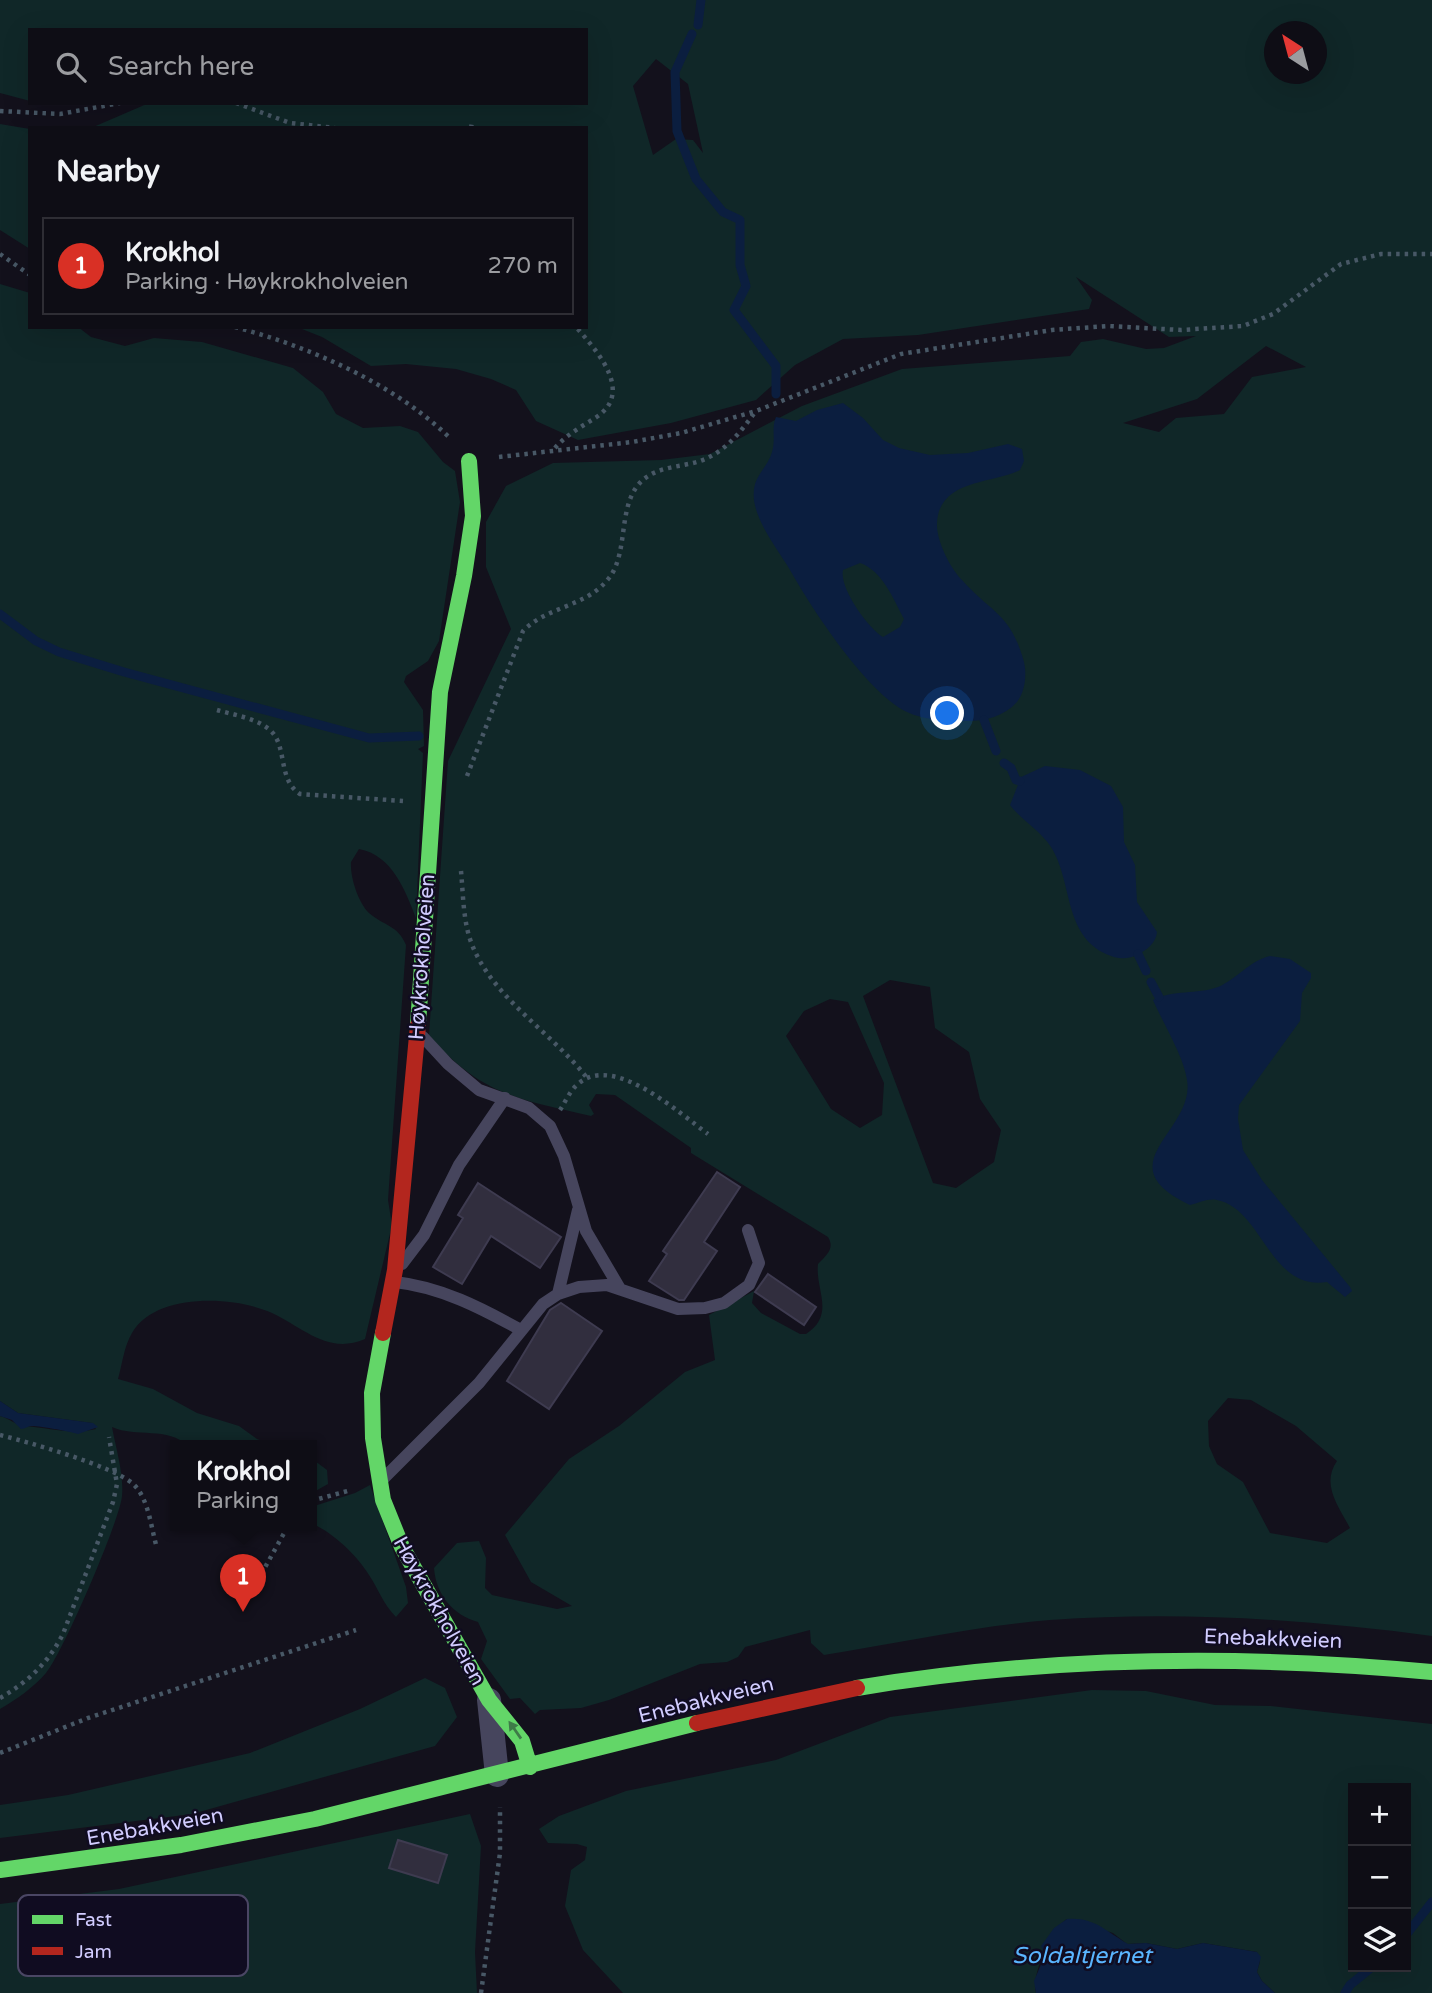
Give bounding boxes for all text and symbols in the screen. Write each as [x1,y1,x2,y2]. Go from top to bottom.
north arrow [1264,21,1327,84]
search box [28,28,588,105]
icon: search [52,48,90,86]
text: Search here [108,51,254,82]
text: Nearby [56,153,160,190]
text: Krokhol [125,237,220,268]
text: 1 [74,252,88,280]
text: 270 m [488,252,558,280]
text: Parking · Høykrokholveien [125,268,409,296]
your location [930,696,964,730]
street label: Høykrokholveien [404,873,440,1041]
popup [170,1440,317,1531]
text: Krokhol [196,1456,291,1487]
text: Parking [196,1487,279,1515]
street label: Høykrokholveien [388,1532,490,1690]
pin: 1 [220,1554,266,1612]
street label: Enebakkveien [1203,1624,1343,1654]
street label: Enebakkveien [636,1671,776,1729]
one-way arrow [508,1721,522,1739]
map controls [1348,1783,1411,1972]
button: + [1348,1783,1411,1846]
street label: Enebakkveien [85,1803,225,1851]
button: − [1348,1846,1411,1909]
legend [18,1895,248,1976]
text: Fast [75,1909,112,1931]
button: layers [1348,1909,1411,1972]
text: Jam [75,1941,112,1963]
water label: Soldaltjernet [1012,1942,1154,1970]

